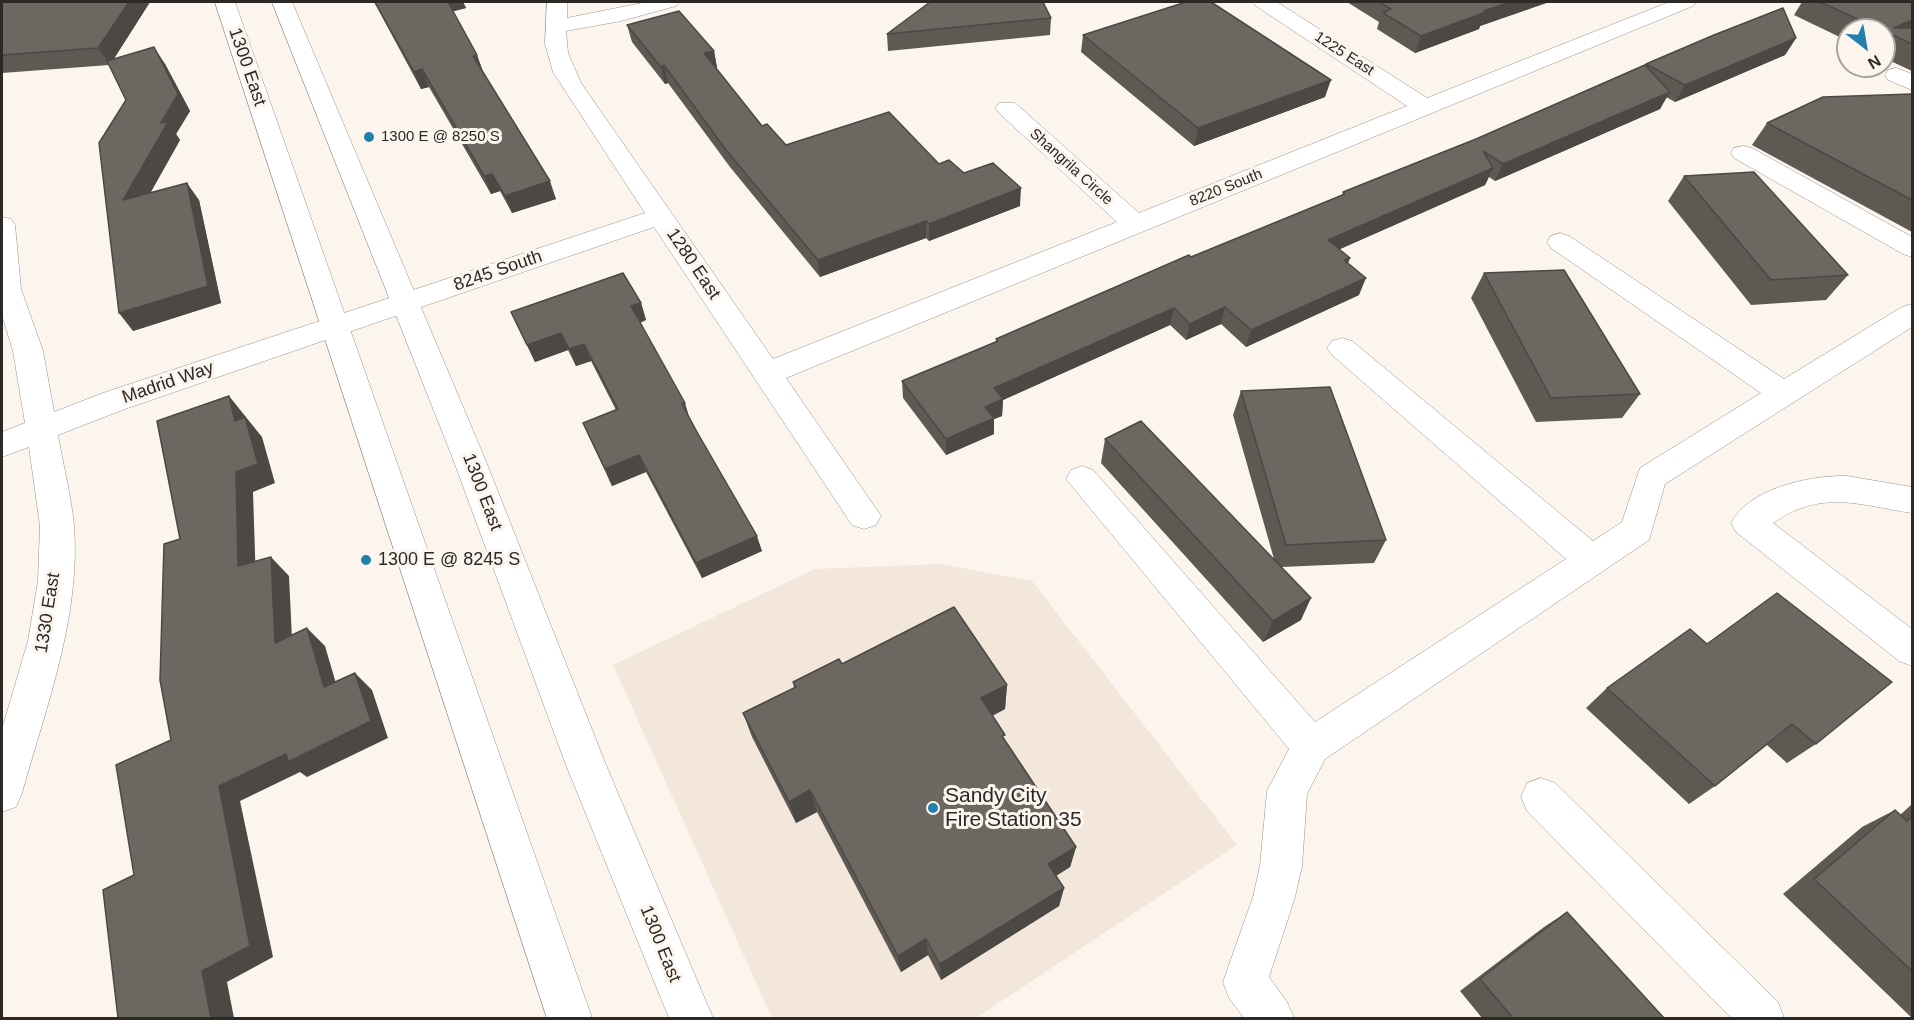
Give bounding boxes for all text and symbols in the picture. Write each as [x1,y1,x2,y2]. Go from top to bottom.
north arrow [1836,18,1896,78]
street label: 1300 East [224,25,270,109]
street label: 1225 East [1311,28,1377,80]
text: N [1865,52,1884,72]
street label: Shangrila Circle [1026,125,1116,209]
place label: 1300 E @ 8250 S [381,128,500,146]
marker: 1300 E @ 8250 S [362,130,376,144]
street label: 8220 South [1187,165,1265,211]
street label: 1280 East [661,224,725,304]
street label: 8245 South [451,246,545,296]
street label: Madrid Way [119,357,217,409]
street label: 1300 East [457,450,507,534]
place label: 1300 E @ 8245 S [378,549,520,571]
marker: 1300 E @ 8245 S [359,553,373,567]
street label: 1330 East [31,571,65,655]
place label: Sandy City Fire Station 35 [945,783,1082,833]
marker: Sandy City Fire Station 35 [926,801,940,815]
street label: 1300 East [635,902,685,986]

